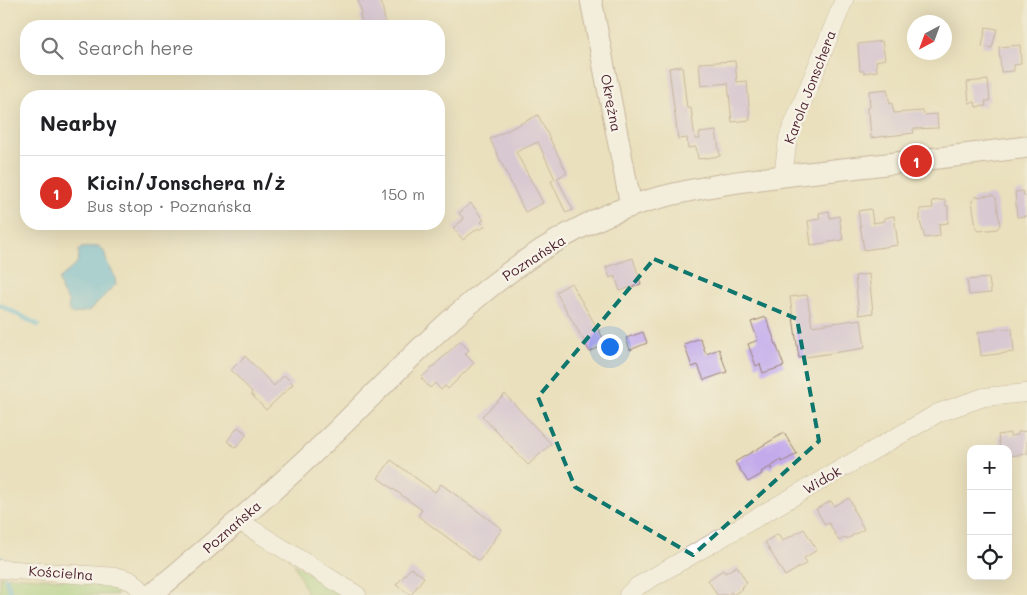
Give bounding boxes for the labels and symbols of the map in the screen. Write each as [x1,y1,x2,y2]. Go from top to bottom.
north arrow [907,15,952,60]
street label: Karola Jonschera [779,27,840,146]
street label: Okrężna [597,72,626,133]
pin: 1 [900,142,932,180]
street label: Poznańska [498,230,569,285]
your location [597,334,623,360]
street label: Widok [799,461,844,498]
street label: Poznańska [198,496,265,557]
street label: Kościelna [28,561,94,584]

